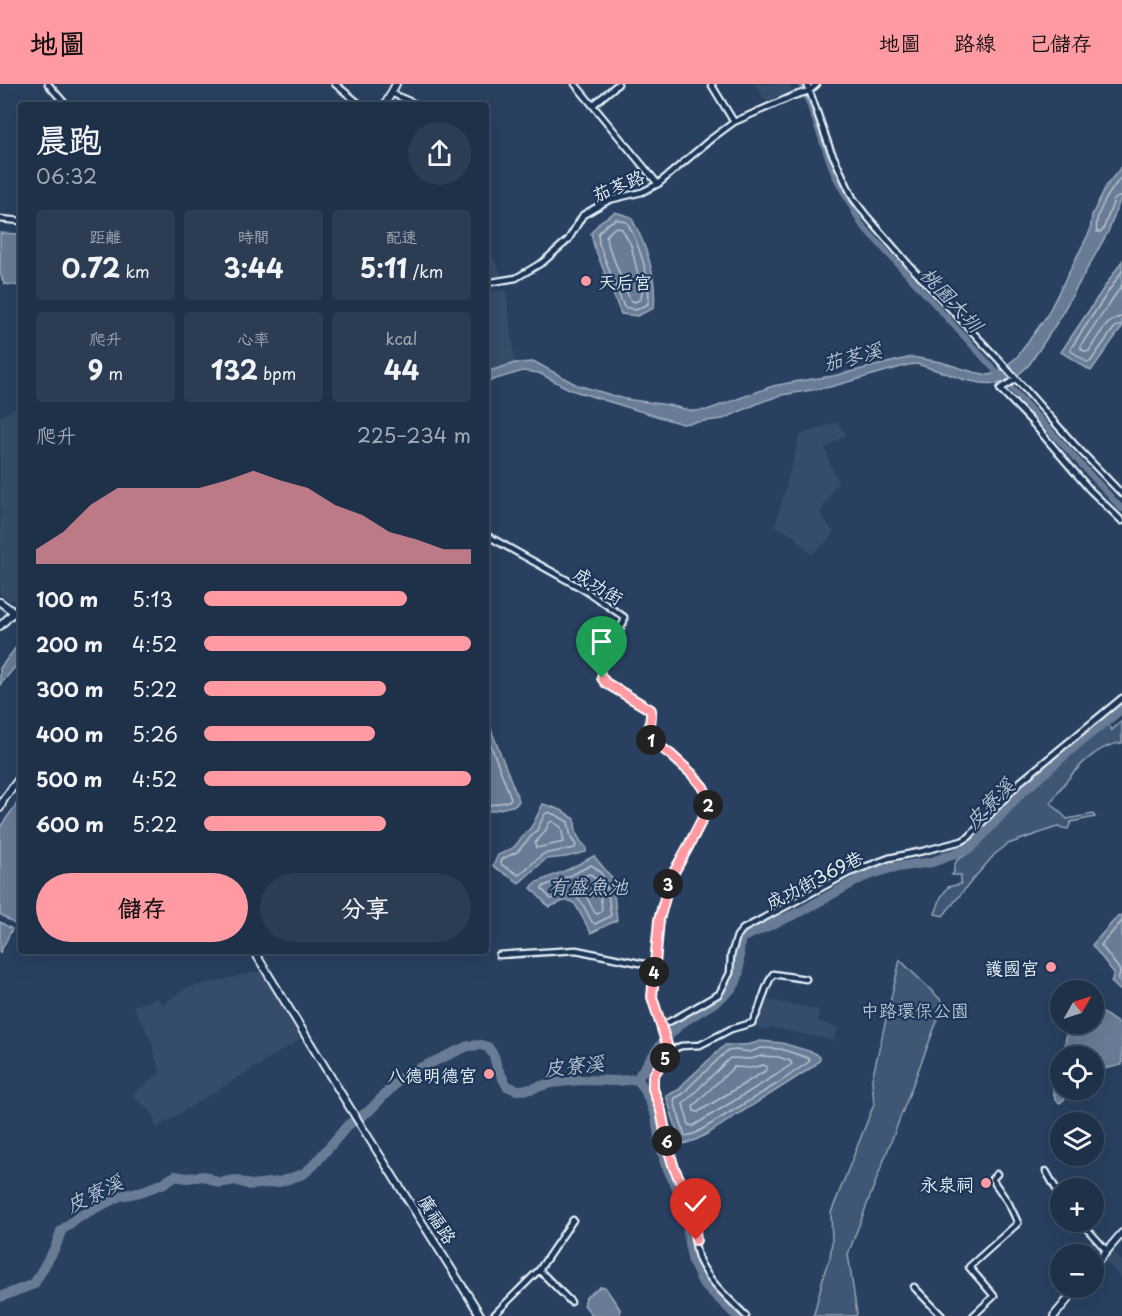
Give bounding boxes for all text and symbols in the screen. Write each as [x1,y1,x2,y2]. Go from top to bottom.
text: 地圖 [30,21,86,64]
text: 地圖 [879,26,921,58]
text: 路線 [954,26,996,58]
text: 已儲存 [1029,26,1092,58]
text: 晨跑 [36,113,102,163]
button: share [408,122,471,185]
text: 06:32 [36,161,97,191]
street label: 茄苳路 [588,162,648,208]
text: 距離 [89,224,122,248]
text: 時間 [237,224,270,248]
text: 配速 [385,224,418,248]
text: 0.72 [61,248,120,287]
text: 3:44 [223,248,284,287]
text: 5:11 [360,248,408,287]
text: km [120,259,150,283]
text: /km [408,259,443,283]
water label: 桃園大圳 [914,260,992,340]
place label: 天后宮 [598,268,652,295]
marker: 天后宮 [579,274,593,288]
text: 爬升 [89,326,122,350]
text: 心率 [237,326,270,350]
text: kcal [386,326,417,350]
water label: 茄苳溪 [819,334,886,378]
text: 9 [88,350,103,389]
text: 132 [211,350,258,389]
text: 44 [384,350,419,389]
text: m [103,361,123,385]
text: bpm [258,361,296,385]
text: 爬升 [36,420,76,450]
text: 225–234 m [357,420,471,450]
street label: 成功街 [569,559,629,611]
text: 100 m [36,584,98,614]
text: 5:13 [132,584,173,614]
pin [576,616,627,678]
icon: arrive [585,625,618,658]
text: 200 m [36,629,103,659]
text: 4:52 [132,629,177,659]
text: 300 m [36,674,104,704]
text: 5:22 [132,674,177,704]
text: 400 m [36,719,104,749]
text: 5:26 [132,719,178,749]
pin: 1 [636,725,666,755]
text: 1 [647,728,655,752]
text: 500 m [36,764,103,794]
text: 4:52 [132,764,177,794]
water label: 皮寮溪 [957,770,1021,835]
pin: 2 [693,790,723,820]
text: 2 [702,793,714,817]
text: 600 m [36,809,104,839]
text: 5:22 [132,809,177,839]
street label: 成功街369巷 [760,843,868,915]
pin: 3 [653,869,683,899]
water label: 有盛魚池 [548,871,629,901]
text: 3 [663,872,673,896]
button: 儲存 [36,873,248,942]
button: 分享 [260,873,471,942]
place label: 護國宮 [985,954,1039,981]
pin: 4 [639,957,669,987]
text: 4 [649,960,659,984]
marker: 護國宮 [1044,960,1058,974]
north arrow [1050,980,1104,1034]
map controls [1050,980,1104,1298]
park label: 中路環保公園 [861,996,969,1023]
pin: 5 [650,1043,680,1073]
text: 5 [660,1046,670,1070]
button: locate [1050,1046,1104,1100]
water label: 皮寮溪 [543,1047,606,1083]
place label: 八德明德宮 [387,1061,477,1088]
marker: 八德明德宮 [482,1067,496,1081]
button: layers [1050,1112,1104,1166]
pin: 6 [652,1126,682,1156]
text: 6 [661,1129,673,1153]
water label: 皮寮溪 [60,1166,128,1220]
place label: 永泉祠 [920,1170,974,1197]
marker: 永泉祠 [979,1176,993,1190]
pin [670,1178,721,1240]
button: + [1050,1178,1104,1232]
icon: check [679,1187,712,1220]
street label: 廣福路 [412,1189,464,1249]
button: − [1050,1244,1104,1298]

